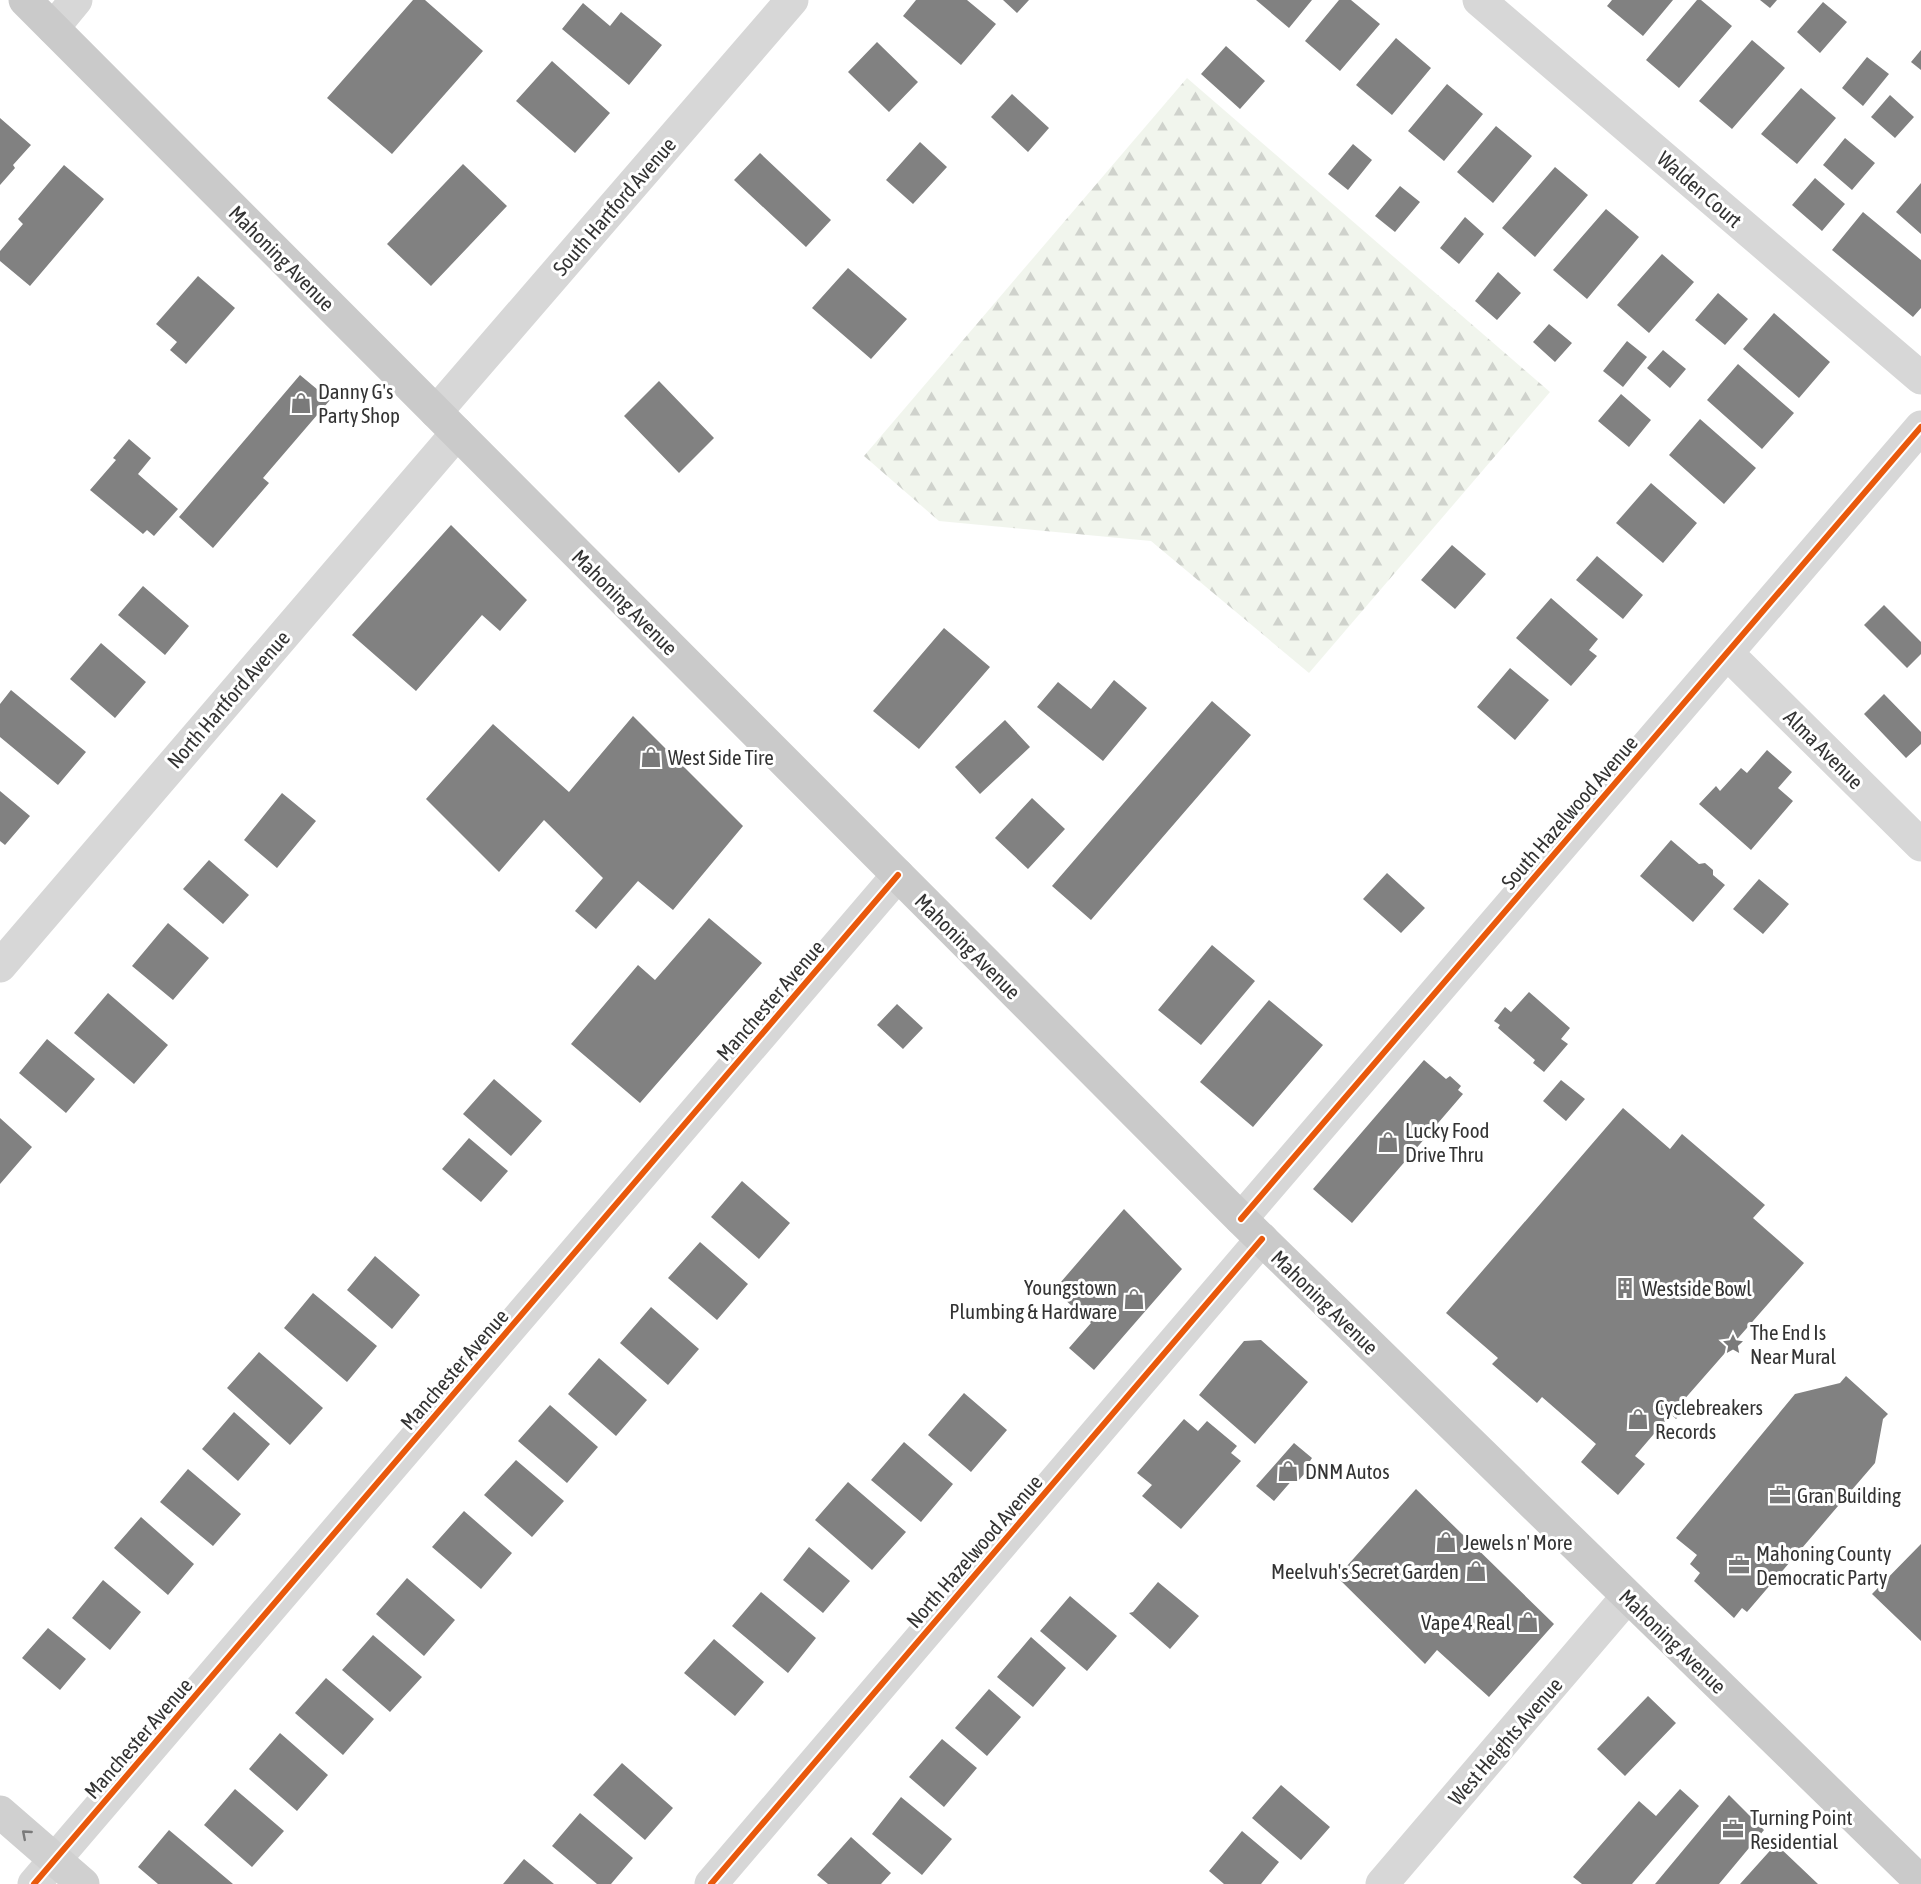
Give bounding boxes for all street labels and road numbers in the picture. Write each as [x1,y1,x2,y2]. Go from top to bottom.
street label: South Hartford Avenue [548,132,680,280]
street label: Walden Court [1653,146,1747,232]
street label: Mahoning Avenue [224,200,340,316]
street label: Mahoning Avenue [567,544,683,660]
street label: North Hartford Avenue [162,625,294,773]
street label: Alma Avenue [1780,705,1868,793]
street label: South Hazelwood Avenue [1496,730,1642,894]
street label: Mahoning Avenue [910,888,1026,1004]
street label: Manchester Avenue [711,935,829,1065]
street label: Mahoning Avenue [1267,1245,1383,1359]
street label: Manchester Avenue [395,1304,513,1434]
street label: North Hazelwood Avenue [901,1470,1047,1632]
street label: Mahoning Avenue [1615,1584,1731,1698]
street label: West Heights Avenue [1443,1672,1567,1810]
street label: Manchester Avenue [79,1673,197,1803]

